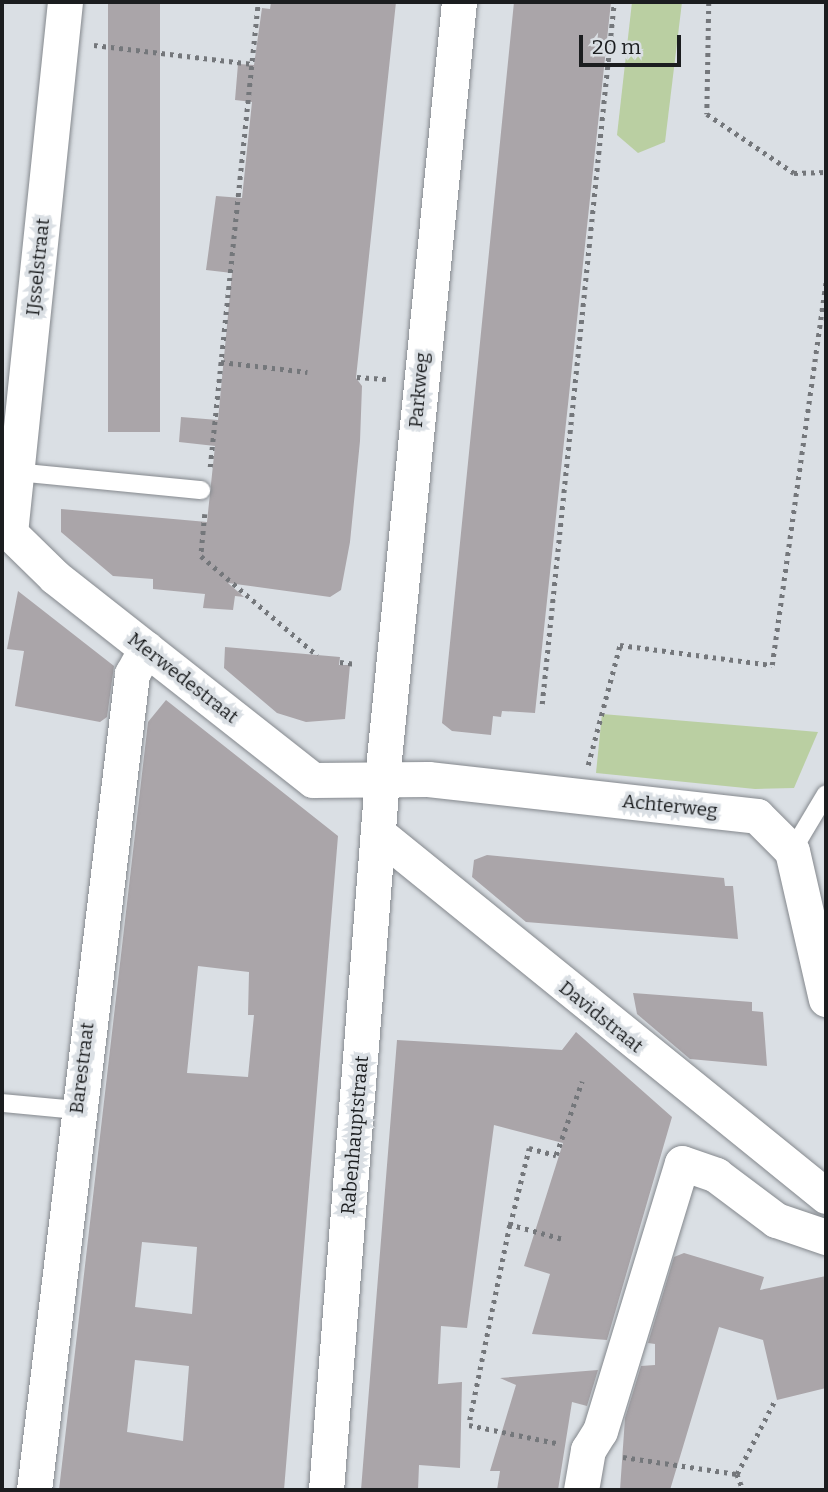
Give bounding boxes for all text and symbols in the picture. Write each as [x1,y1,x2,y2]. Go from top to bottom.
scale bar [583,21,684,65]
text: 20 m [592,34,641,60]
street label: IJsselstraat [22,217,54,317]
street label: Parkweg [404,351,434,429]
street label: Merwedestraat [123,628,243,728]
street label: Achterweg [621,790,719,822]
street label: Davidstraat [554,976,648,1058]
street label: Barestraat [65,1021,99,1115]
street label: Rabenhauptstraat [337,1055,373,1215]

